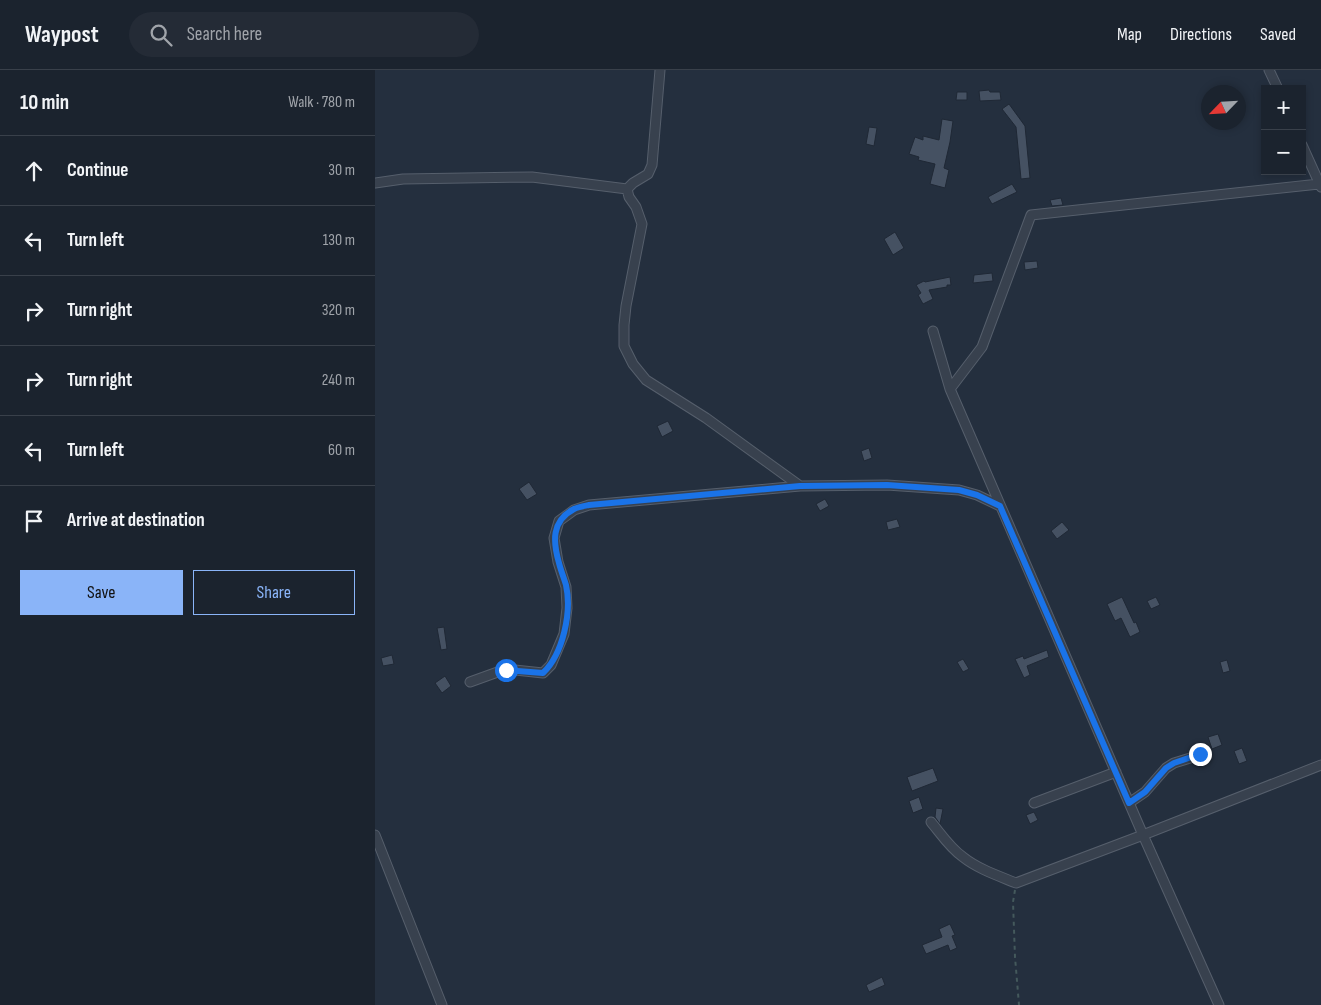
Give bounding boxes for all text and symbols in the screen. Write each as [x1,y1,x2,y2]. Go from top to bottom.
search box [129,12,479,57]
text: Waypost [25,20,99,49]
icon: search [147,21,175,49]
text: Search here [187,23,262,46]
text: Map [1117,24,1142,45]
text: Directions [1170,24,1232,45]
text: Saved [1260,24,1296,45]
north arrow [1201,85,1246,130]
map controls [1261,85,1306,175]
button: + [1261,85,1306,130]
text: 10 min [20,90,69,115]
text: Walk · 780 m [288,93,355,112]
button: − [1261,130,1306,175]
icon: ahead [20,157,48,185]
text: Continue [67,159,128,182]
text: 30 m [328,161,355,180]
icon: left [20,227,48,255]
text: Turn left [67,229,124,252]
text: 130 m [323,231,355,250]
icon: right [20,297,48,325]
text: Turn right [67,299,132,322]
text: 320 m [322,301,355,320]
icon: right [20,367,48,395]
text: Turn right [67,369,132,392]
text: 240 m [322,371,355,390]
icon: left [20,437,48,465]
text: Turn left [67,439,124,462]
text: 60 m [328,441,355,460]
icon: arrive [20,507,48,535]
text: Arrive at destination [67,509,205,532]
button: Save [20,570,183,615]
button: Share [193,570,355,615]
route start [495,659,518,682]
route end [1189,743,1212,766]

